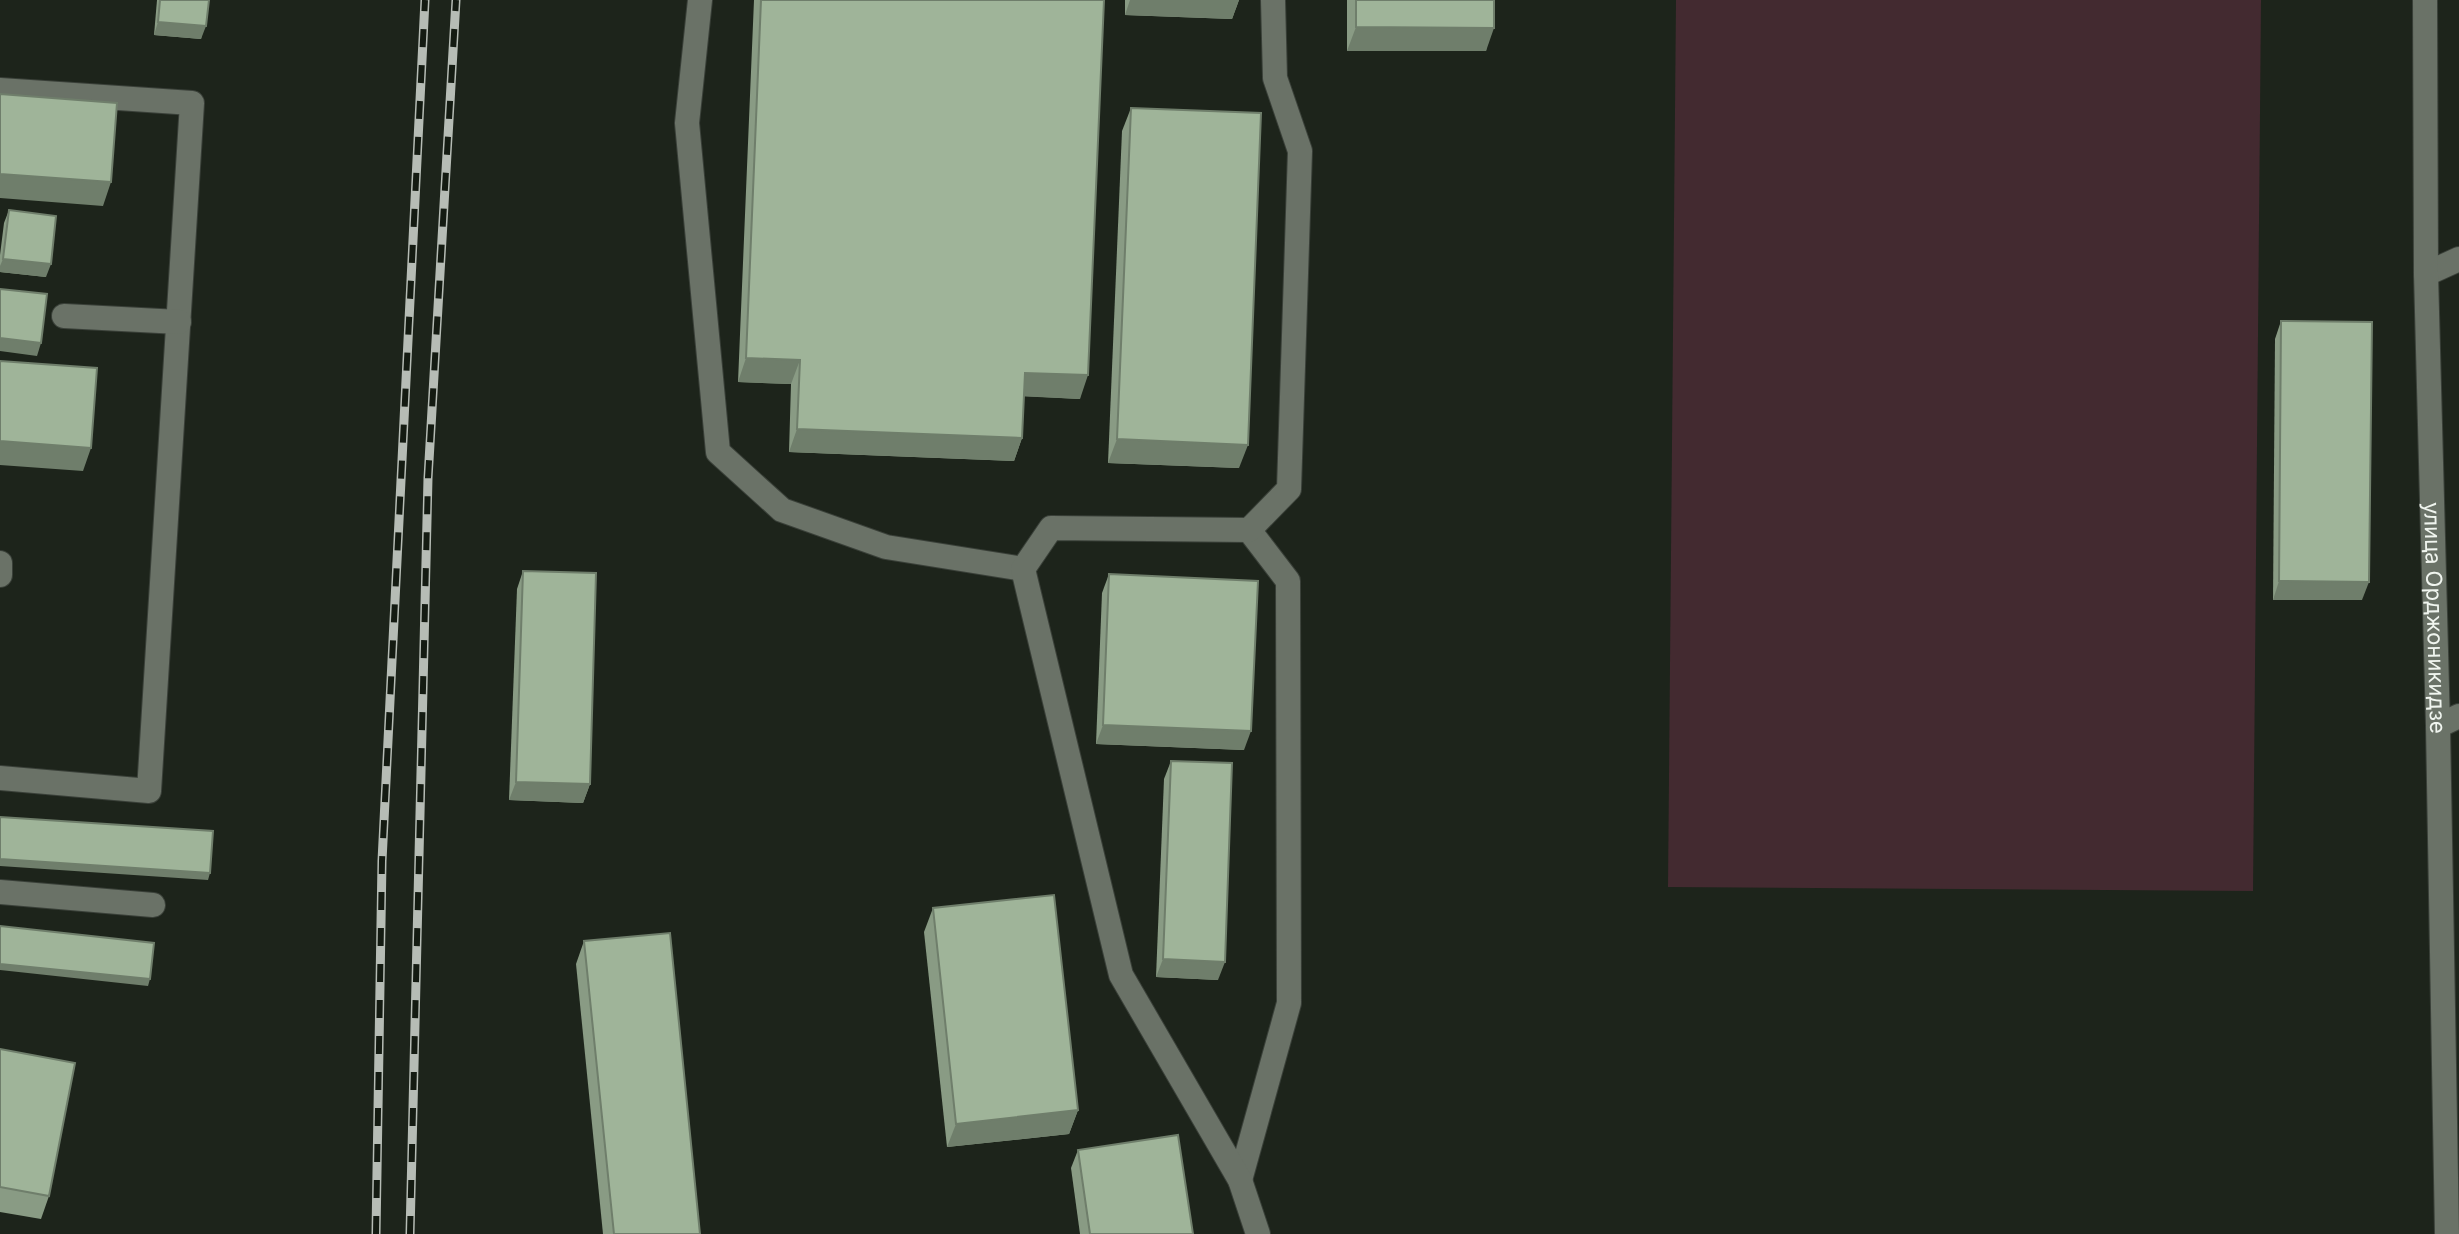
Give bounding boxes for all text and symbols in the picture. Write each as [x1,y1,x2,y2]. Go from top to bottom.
street label: улица Орджоникидзе [2419,502,2451,734]

